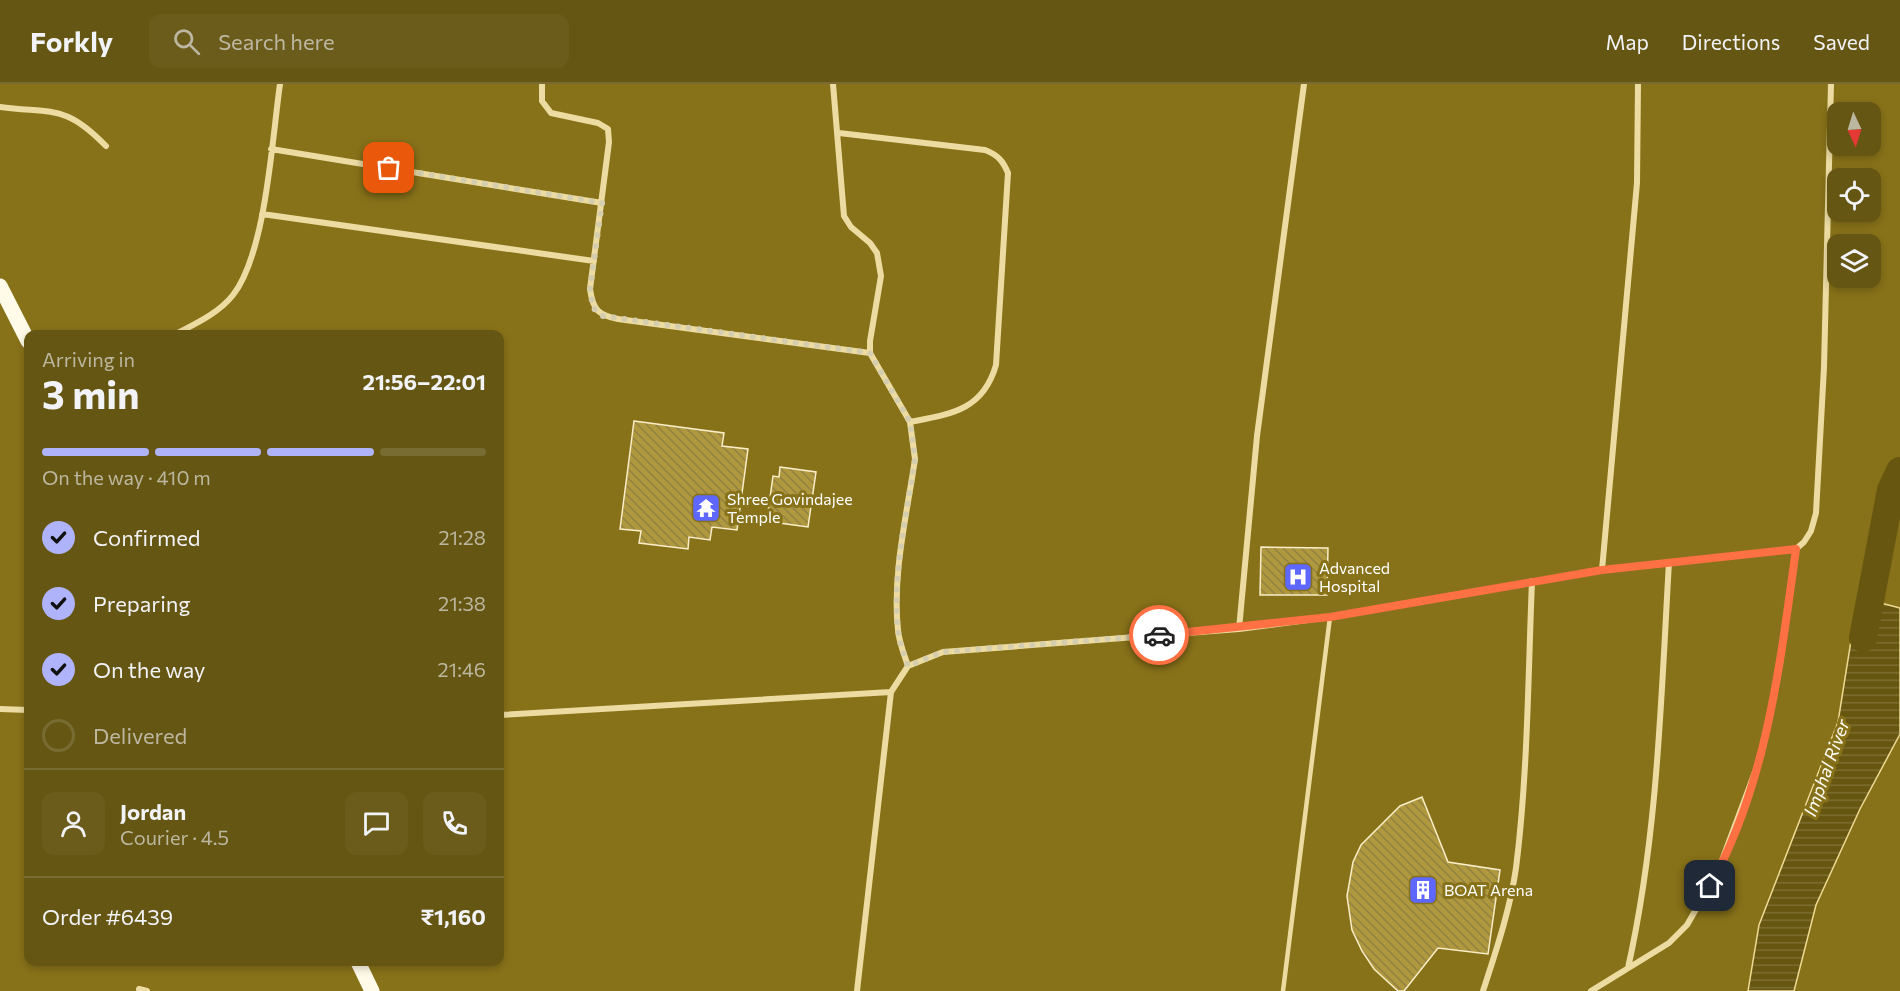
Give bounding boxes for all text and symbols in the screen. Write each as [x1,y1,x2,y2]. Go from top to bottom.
search box [149,14,569,68]
text: Forkly [30,24,113,58]
icon: search [170,25,203,58]
text: Search here [218,28,335,55]
text: Map [1606,29,1649,54]
text: Directions [1682,29,1780,54]
text: Saved [1813,29,1870,54]
north arrow [1827,102,1881,156]
map controls [1827,102,1881,288]
pin [363,142,414,193]
icon: bag [372,151,405,184]
button: locate [1827,168,1881,222]
button: layers [1827,234,1881,288]
text: Arriving in [42,347,135,371]
text: 21:56–22:01 [362,368,486,395]
text: 3 min [42,369,140,417]
text: On the way · 410 m [42,465,211,489]
place label: Shree Govindajee Temple [727,489,853,526]
temple icon: Shree Govindajee Temple [690,492,722,524]
icon: check [42,521,75,554]
text: Confirmed [93,524,200,551]
text: 21:28 [438,525,486,549]
place label: Advanced Hospital [1319,558,1390,595]
hospital icon: Advanced Hospital [1282,561,1314,593]
icon: check [42,587,75,620]
text: Preparing [93,590,190,617]
text: 21:38 [438,591,486,615]
courier [1129,605,1189,665]
icon: car [1143,619,1176,652]
icon: check [42,653,75,686]
text: On the way [93,656,205,683]
text: 21:46 [438,657,486,681]
water label: Imphal River [1798,715,1854,819]
text: Delivered [93,722,187,749]
button: person [42,792,105,855]
button: chat [345,792,408,855]
button: phone [423,792,486,855]
text: Jordan [120,798,186,825]
text: Courier · 4.5 [120,825,229,849]
pin [1684,860,1735,911]
icon: home [1693,869,1726,902]
building icon: BOAT Arena [1407,874,1439,906]
place label: BOAT Arena [1444,880,1533,899]
text: Order #6439 [42,903,173,930]
text: ₹1,160 [420,903,486,930]

